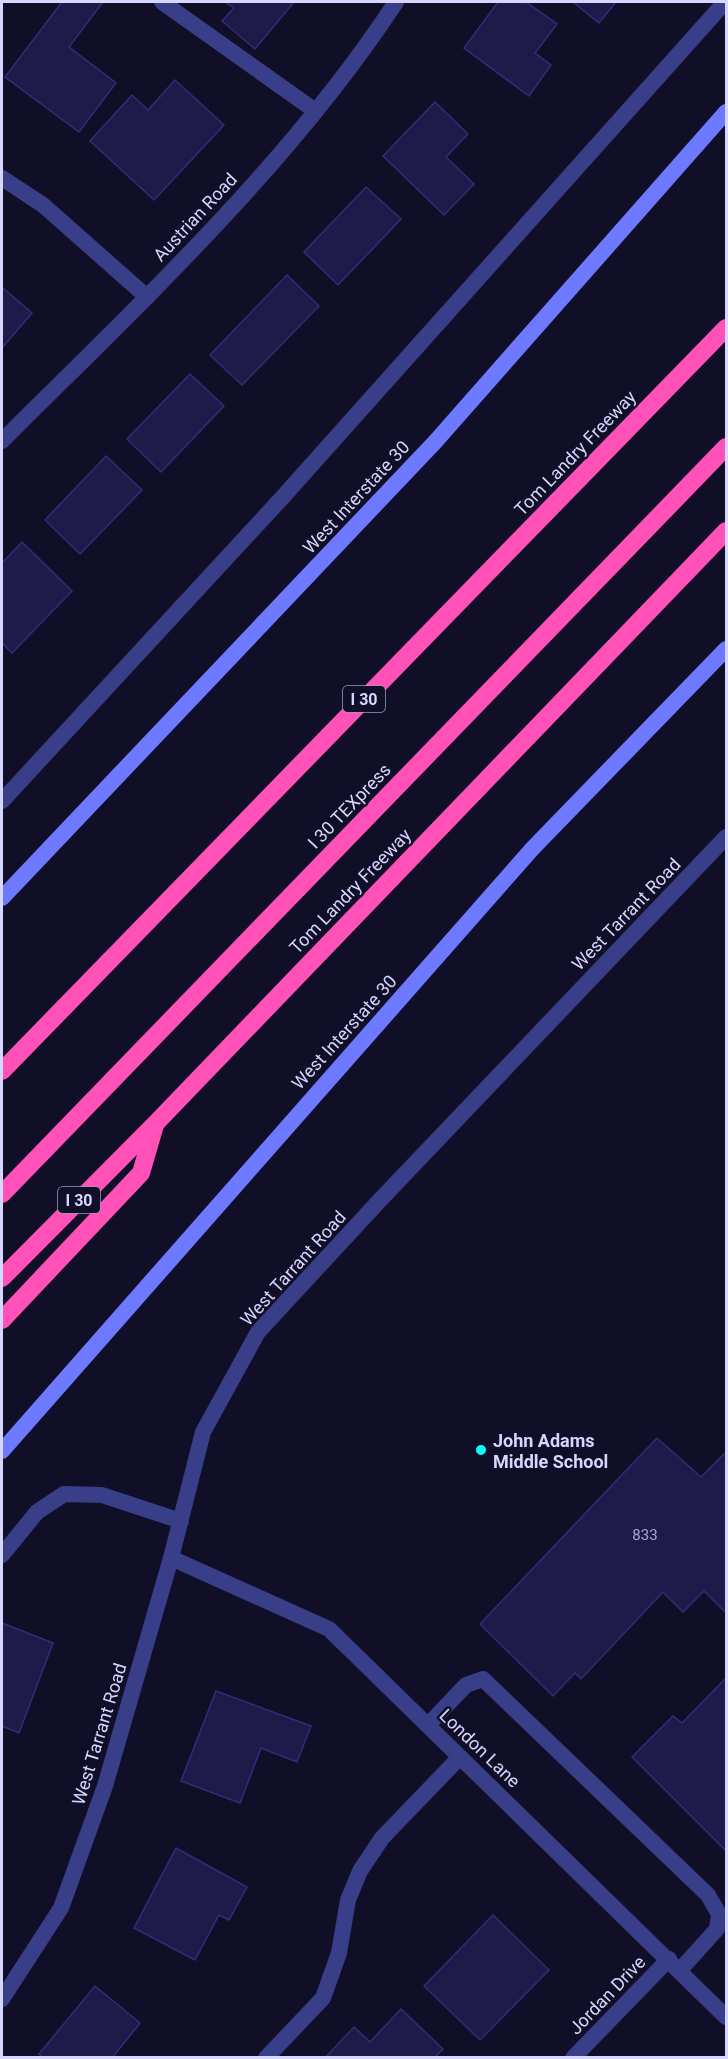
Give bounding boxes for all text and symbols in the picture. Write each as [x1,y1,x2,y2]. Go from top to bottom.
street label: Austrian Road [149,169,241,265]
street label: Tom Landry Freeway [510,386,640,520]
street label: West Interstate 30 [298,436,414,558]
road number: I 30 [343,686,385,712]
street label: I 30 TEXpress [303,759,395,853]
street label: Tom Landry Freeway [285,824,415,958]
street label: West Tarrant Road [567,854,685,974]
street label: West Interstate 30 [287,971,401,1093]
road number: I 30 [58,1187,100,1213]
street label: West Tarrant Road [236,1206,350,1330]
place label: John Adams Middle School [493,1430,608,1472]
marker: John Adams Middle School [474,1443,488,1457]
house number: 833 [632,1526,658,1544]
street label: West Tarrant Road [67,1660,131,1808]
street label: London Lane [435,1704,525,1792]
street label: Jordan Drive [564,1951,650,2039]

